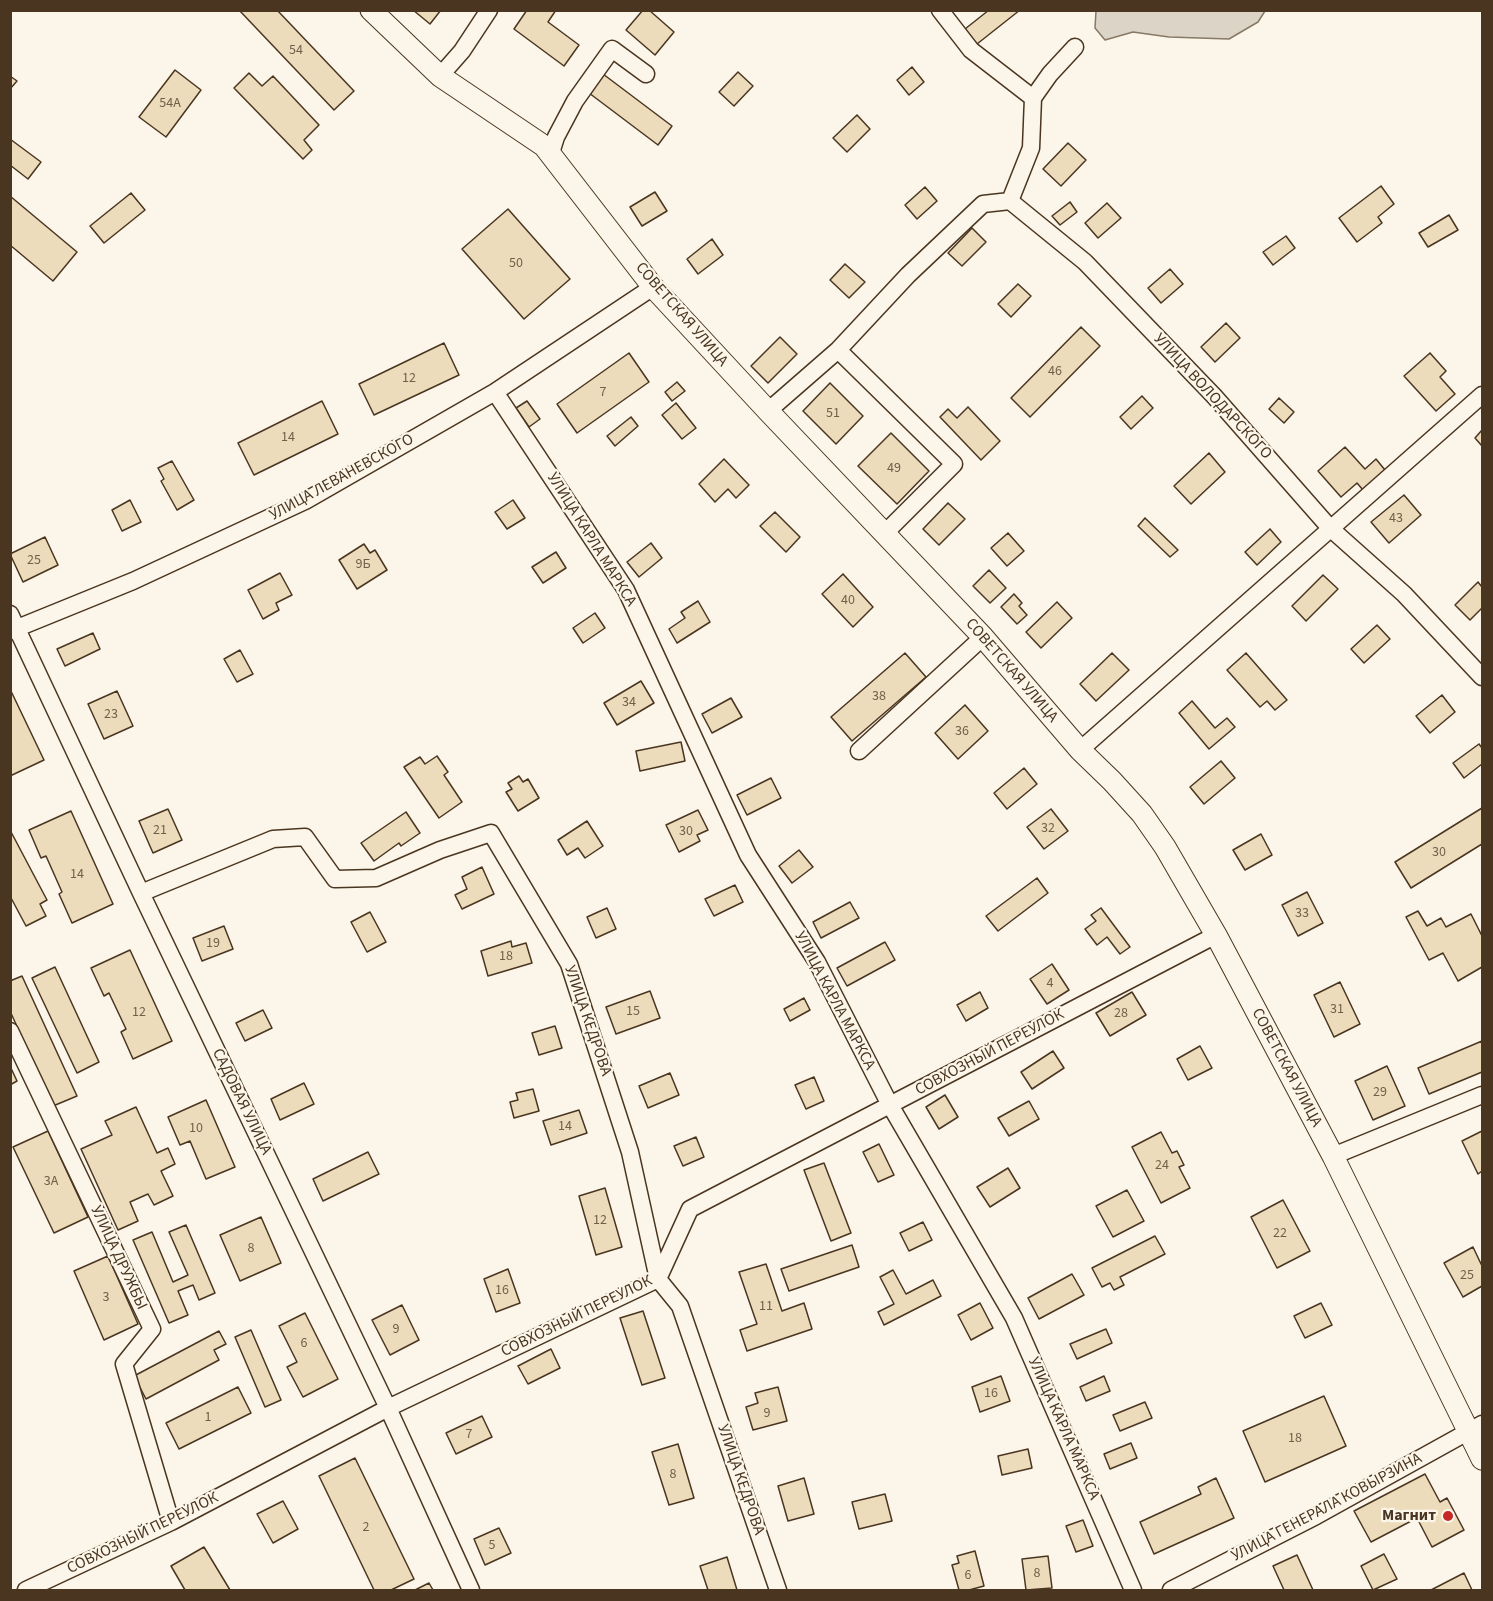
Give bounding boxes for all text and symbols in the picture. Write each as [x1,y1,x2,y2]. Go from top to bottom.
house number: 54 [289,43,303,59]
house number: 54А [159,96,181,112]
house number: 50 [509,256,523,272]
street label: СОВЕТСКАЯ УЛИЦА [631,259,731,371]
street label: УЛИЦА ВОЛОДАРСКОГО [1149,330,1275,464]
house number: 46 [1048,364,1062,380]
house number: 12 [402,371,416,387]
house number: 7 [600,385,606,401]
house number: 51 [826,406,840,422]
street label: УЛИЦА ЛЕВАНЕВСКОГО [267,430,417,526]
house number: 14 [281,430,295,446]
house number: 49 [887,461,901,477]
street label: УЛИЦА КАРЛА МАРКСА [542,470,640,610]
house number: 43 [1389,511,1403,527]
house number: 25 [27,553,41,569]
house number: 9Б [355,557,371,573]
house number: 40 [841,593,855,609]
street label: СОВЕТСКАЯ УЛИЦА [961,615,1061,727]
house number: 38 [872,689,886,705]
house number: 34 [622,695,636,711]
house number: 23 [104,707,118,723]
house number: 36 [955,724,969,740]
house number: 32 [1041,821,1055,837]
house number: 21 [153,823,167,839]
house number: 30 [679,824,693,840]
house number: 30 [1432,845,1446,861]
house number: 14 [70,867,84,883]
house number: 33 [1295,906,1309,922]
street label: УЛИЦА КАРЛА МАРКСА [789,929,879,1073]
house number: 19 [206,936,220,952]
house number: 18 [499,949,513,965]
street label: УЛИЦА КЕДРОВА [559,963,615,1079]
house number: 4 [1047,976,1053,992]
house number: 31 [1330,1002,1344,1018]
house number: 15 [626,1004,640,1020]
house number: 12 [132,1005,146,1021]
street label: СОВЕТСКАЯ УЛИЦА [1247,1005,1325,1131]
street label: СОВХОЗНЫЙ ПЕРЕУЛОК [912,1006,1068,1100]
house number: 28 [1114,1006,1128,1022]
street label: САДОВАЯ УЛИЦА [207,1046,275,1158]
house number: 29 [1373,1085,1387,1101]
house number: 14 [558,1119,572,1135]
house number: 10 [189,1121,203,1137]
house number: 24 [1155,1158,1169,1174]
house number: 3А [44,1174,58,1190]
street label: УЛИЦА ДРУЖБЫ [86,1203,150,1313]
house number: 12 [593,1213,607,1229]
house number: 22 [1273,1226,1287,1242]
house number: 8 [248,1241,254,1257]
house number: 25 [1460,1268,1474,1284]
street label: СОВХОЗНЫЙ ПЕРЕУЛОК [498,1272,656,1362]
house number: 16 [495,1283,509,1299]
house number: 3 [103,1290,109,1306]
house number: 11 [759,1299,773,1315]
house number: 9 [393,1322,399,1338]
house number: 6 [301,1336,307,1352]
street label: УЛИЦА КАРЛА МАРКСА [1023,1355,1103,1503]
house number: 16 [984,1386,998,1402]
house number: 9 [764,1406,770,1422]
house number: 1 [205,1410,211,1426]
street label: УЛИЦА КЕДРОВА [712,1422,768,1538]
house number: 7 [466,1427,472,1443]
house number: 18 [1288,1431,1302,1447]
street label: УЛИЦА ГЕНЕРАЛА КОВЫРЗИНА [1229,1450,1425,1566]
house number: 8 [670,1467,676,1483]
street label: СОВХОЗНЫЙ ПЕРЕУЛОК [64,1489,222,1579]
place label: Магнит [1382,1506,1436,1526]
marker: Магнит [1441,1509,1455,1523]
house number: 2 [363,1520,369,1536]
house number: 5 [489,1538,495,1554]
house number: 8 [1034,1566,1040,1582]
house number: 6 [965,1568,971,1584]

